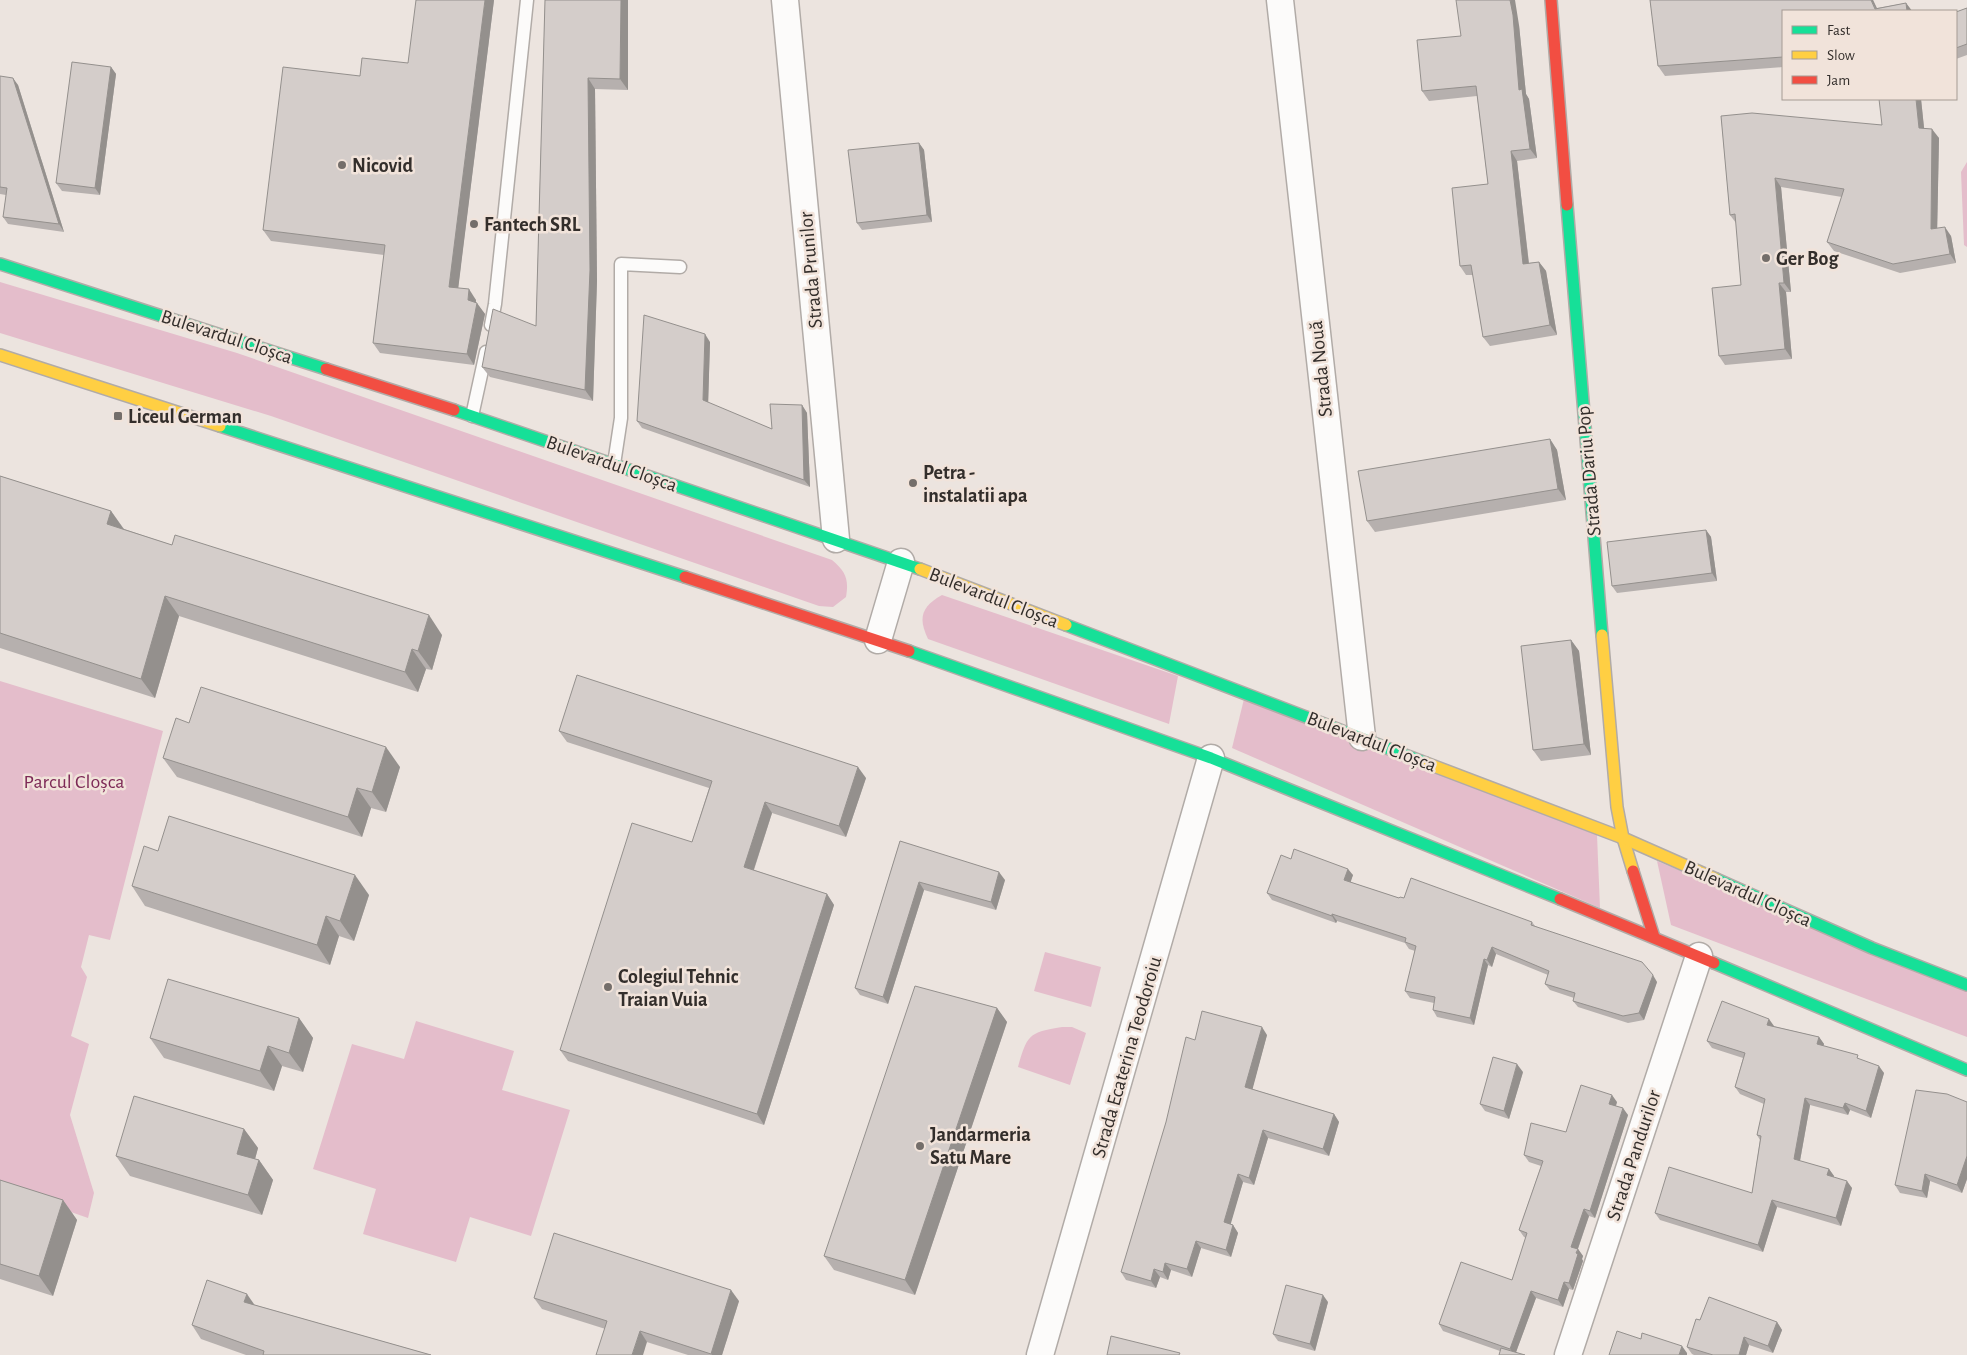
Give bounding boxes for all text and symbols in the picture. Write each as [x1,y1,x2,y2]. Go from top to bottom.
legend [1782,10,1957,100]
text: Fast [1827,23,1851,38]
text: Slow [1827,48,1855,63]
text: Jam [1827,73,1850,88]
place label: Nicovid [352,156,414,176]
marker: Nicovid [336,159,348,171]
street label: Strada Prunilor [796,210,826,329]
place label: Fantech SRL [484,215,581,235]
marker: Fantech SRL [468,218,480,230]
place label: Ger Bog [1776,249,1839,269]
marker: Ger Bog [1760,252,1772,264]
street label: Bulevardul Cloșca [158,306,295,369]
street label: Strada Nouă [1306,320,1336,418]
street label: Strada Dariu Pop [1573,405,1605,537]
place label: Liceul German [128,407,242,427]
marker: Liceul German [112,410,124,422]
street label: Bulevardul Cloșca [543,432,680,497]
place label: Petra - instalatii apa [923,463,1028,506]
marker: Petra - instalatii apa [907,477,919,489]
street label: Bulevardul Cloșca [926,564,1061,633]
street label: Bulevardul Cloșca [1304,708,1439,777]
park label: Parcul Cloșca [24,772,124,793]
street label: Bulevardul Cloșca [1681,857,1814,932]
street label: Strada Ecaterina Teodoroiu [1089,954,1165,1160]
place label: Colegiul Tehnic Traian Vuia [618,967,739,1010]
marker: Colegiul Tehnic Traian Vuia [602,981,614,993]
street label: Strada Pandurilor [1603,1087,1665,1223]
place label: Jandarmeria Satu Mare [930,1125,1031,1168]
marker: Jandarmeria Satu Mare [914,1140,926,1152]

